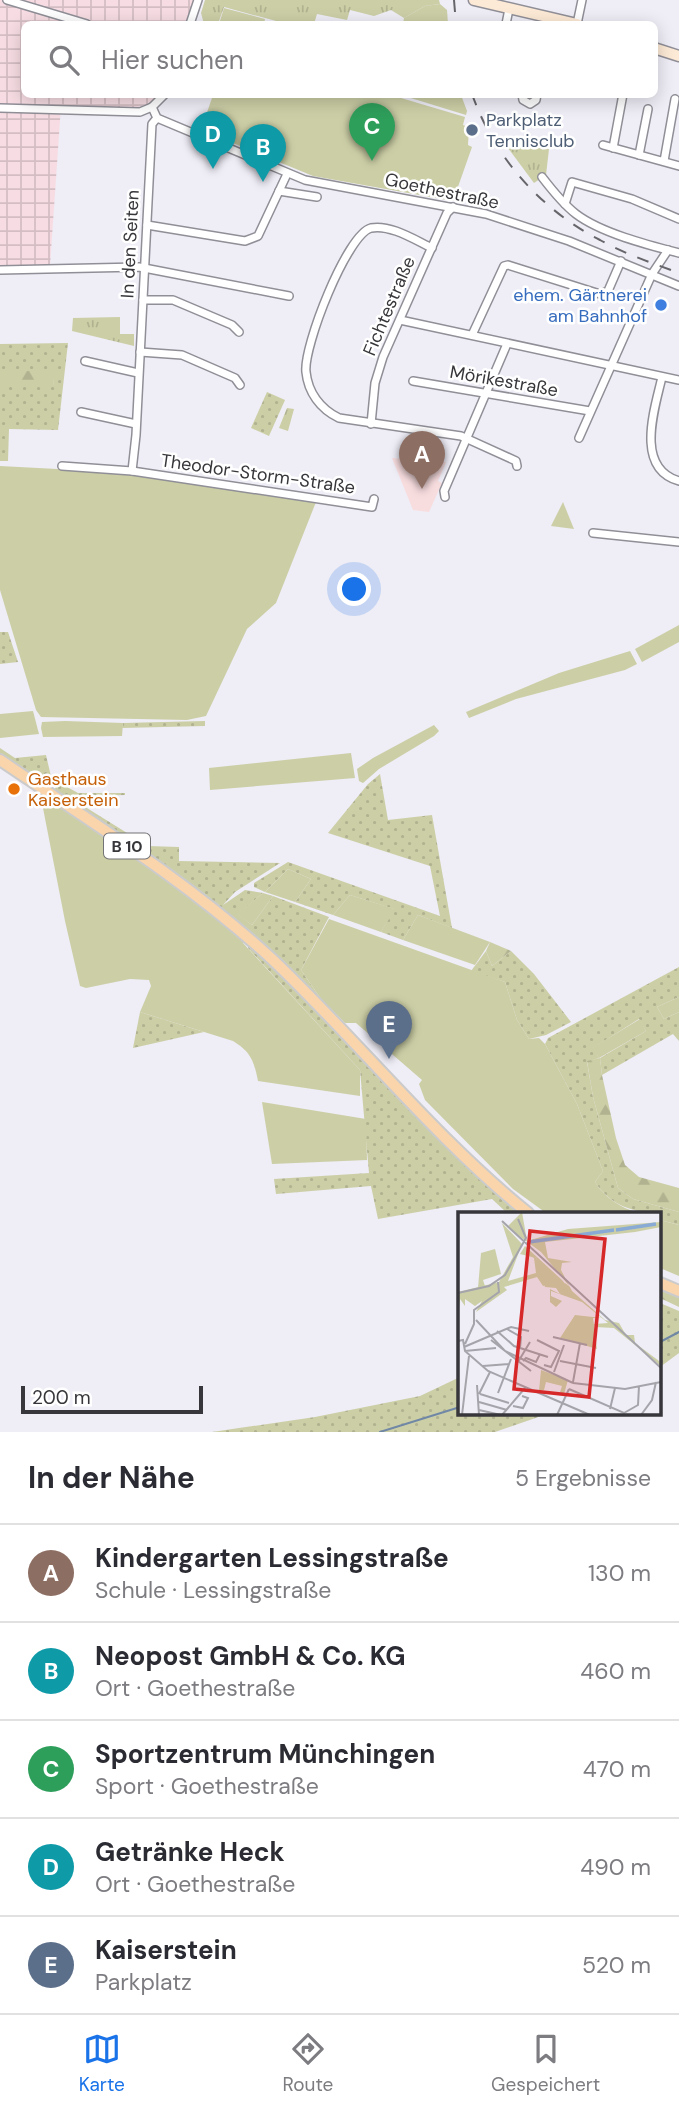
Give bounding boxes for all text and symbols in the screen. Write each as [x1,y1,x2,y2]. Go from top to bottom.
search box [21,21,658,98]
icon: search [45,41,83,79]
text: Hier suchen [101,43,244,77]
pin: C [349,103,395,161]
place label: Parkplatz Tennisclub [486,108,575,153]
pin: D [190,111,236,169]
marker: Parkplatz Tennisclub [464,122,480,138]
pin: B [240,124,286,182]
street label: Goethestraße [383,167,501,215]
street label: In den Seiten [115,189,145,299]
street label: Fichtestraße [357,253,421,359]
place label: ehem. Gärtnerei am Bahnhof [513,283,647,328]
marker: ehem. Gärtnerei am Bahnhof [653,297,669,313]
street label: Mörikestraße [448,360,560,402]
pin: A [399,431,445,489]
street label: Theodor-Storm-Straße [159,448,357,500]
your location [337,572,371,606]
place label: Gasthaus Kaiserstein [28,767,118,812]
marker: Gasthaus Kaiserstein [6,781,22,797]
road number: B 10 [104,834,150,859]
pin: E [366,1001,412,1059]
inset map [458,1212,662,1414]
scale bar [21,1383,203,1415]
text: 200 m [32,1385,91,1410]
text: In der Nähe [28,1458,195,1497]
text: 5 Ergebnisse [515,1463,651,1493]
text: Kindergarten Lessingstraße [95,1541,449,1575]
text: A [43,1558,59,1588]
text: 130 m [588,1558,651,1588]
text: Schule · Lessingstraße [95,1575,331,1605]
text: Neopost GmbH & Co. KG [95,1639,406,1673]
text: B [44,1656,58,1686]
text: 460 m [580,1656,651,1686]
text: Ort · Goethestraße [95,1673,295,1703]
text: Sportzentrum Münchingen [95,1737,435,1771]
text: C [43,1754,59,1784]
text: 470 m [583,1754,651,1784]
text: Sport · Goethestraße [95,1771,319,1801]
text: Getränke Heck [95,1835,285,1869]
text: D [43,1852,59,1882]
text: 490 m [580,1852,651,1882]
text: Ort · Goethestraße [95,1869,295,1899]
text: Kaiserstein [95,1933,237,1967]
text: E [44,1950,58,1980]
text: 520 m [582,1950,651,1980]
text: Parkplatz [95,1967,192,1997]
tab: Karte [79,2030,125,2097]
tab: Route [283,2030,333,2097]
tab: Gespeichert [491,2030,600,2097]

